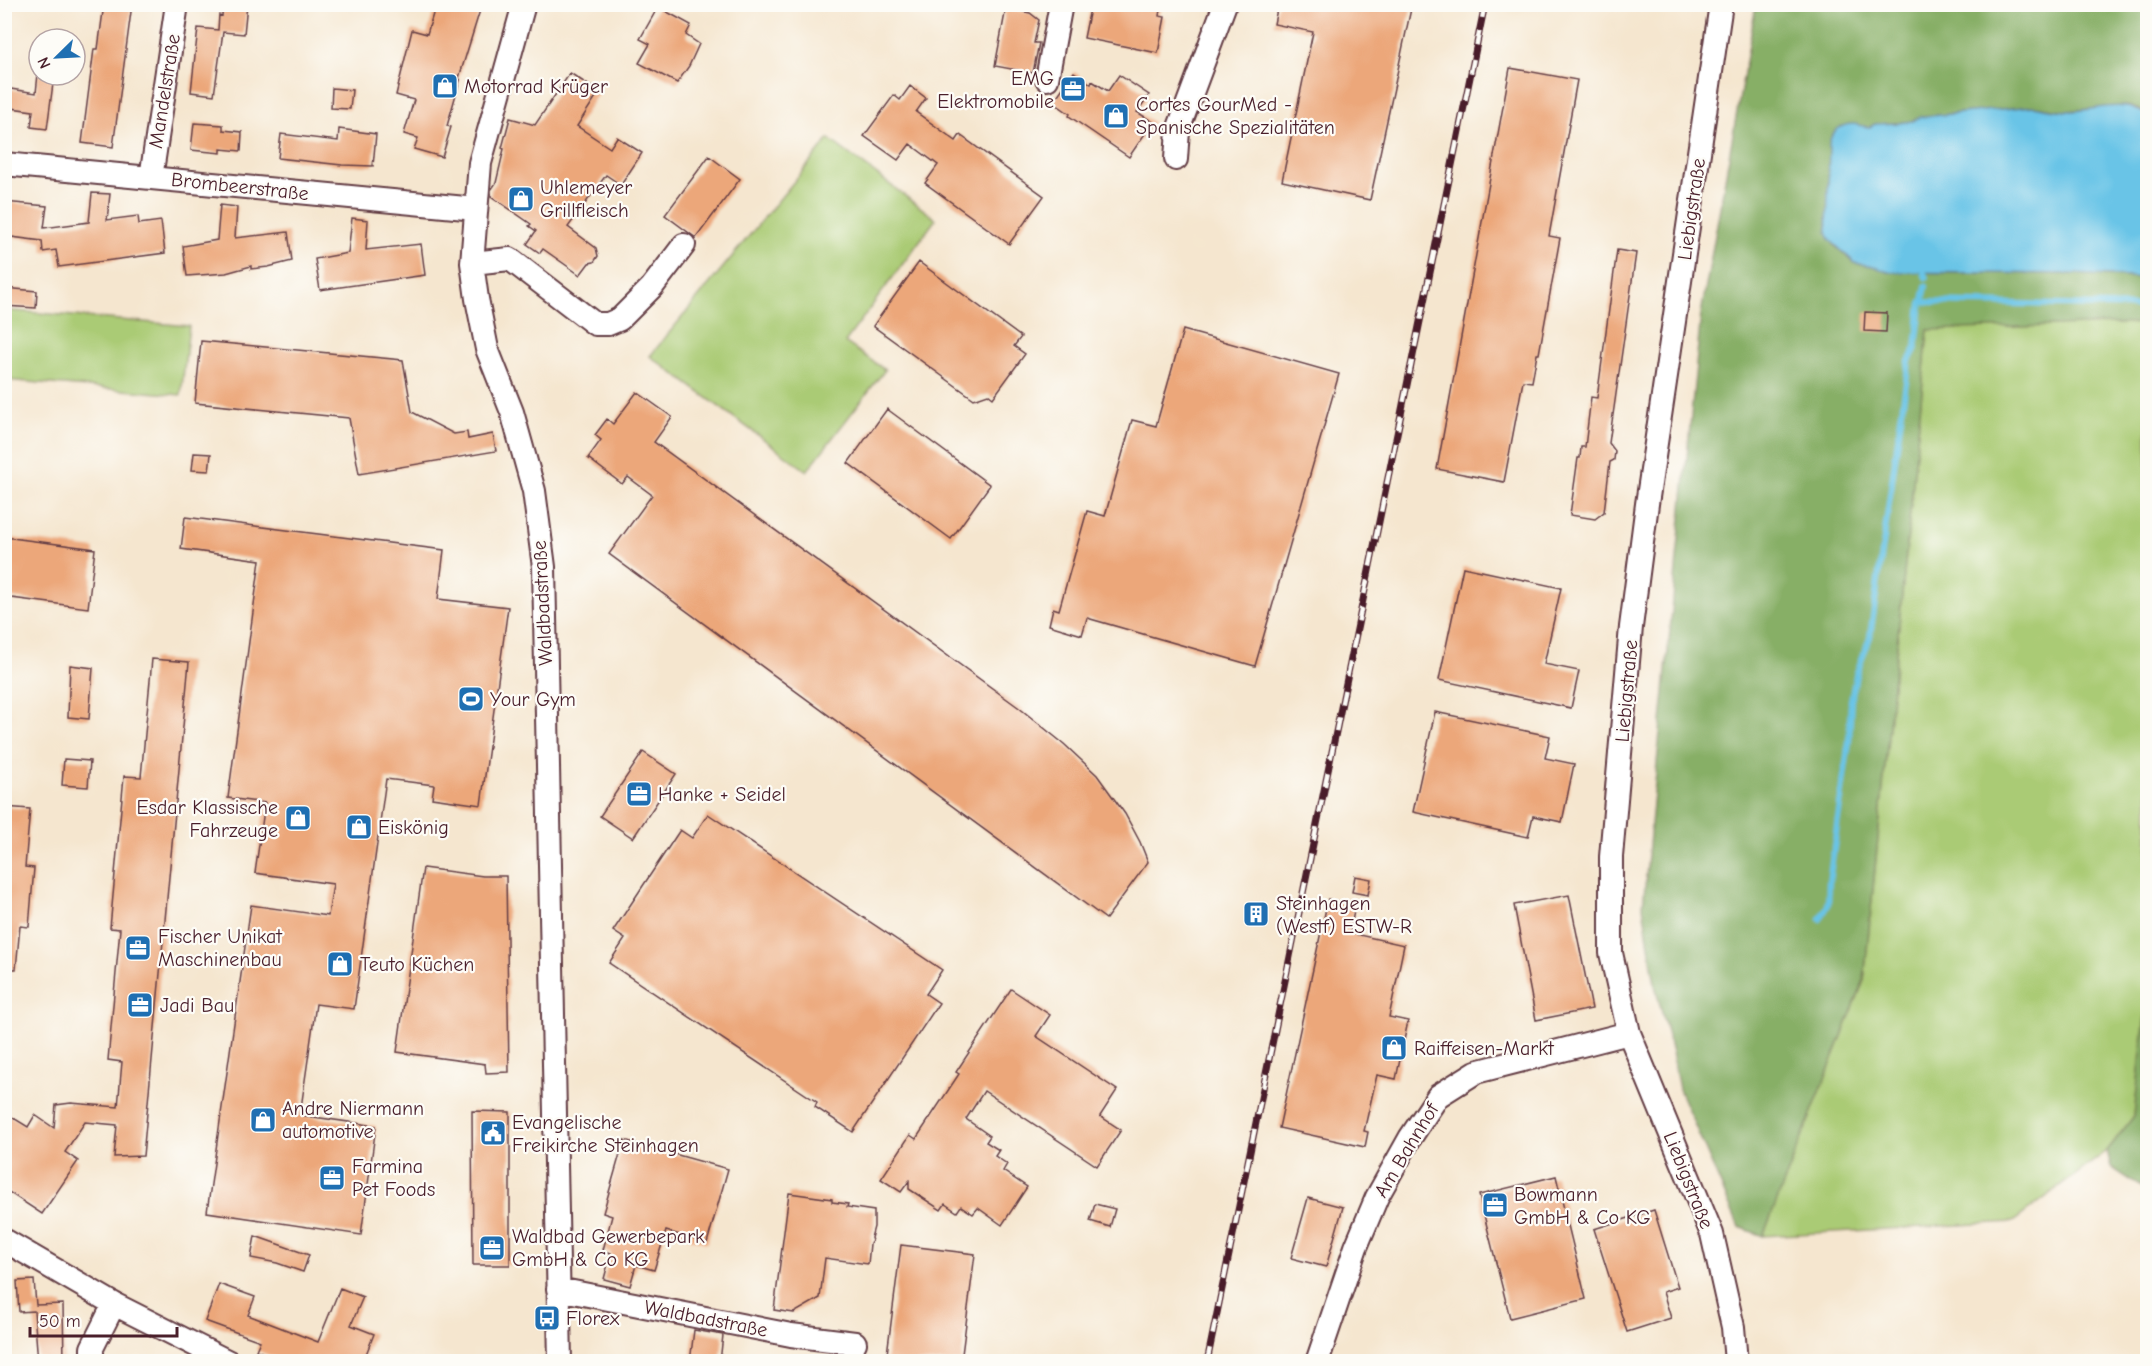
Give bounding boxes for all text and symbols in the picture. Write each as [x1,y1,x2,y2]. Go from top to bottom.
north arrow [27,27,87,87]
street label: Mandelstraße [144,32,185,150]
text: N [34,54,55,71]
place label: EMG Elektromobile [937,67,1054,113]
shop icon: Motorrad Krüger [430,71,460,101]
office icon: EMG Elektromobile [1058,74,1088,104]
place label: Motorrad Krüger [464,75,608,98]
place label: Cortes GourMed - Spanische Spezialitäten [1136,93,1335,139]
shop icon: Cortes GourMed - Spanische Spezialitäten [1101,101,1131,131]
street label: Liebigstraße [1673,157,1710,262]
street label: Brombeerstraße [170,168,310,205]
place label: Uhlemeyer Grillfleisch [540,176,632,222]
shop icon: Uhlemeyer Grillfleisch [506,184,536,214]
street label: Waldbadstraße [528,540,557,666]
street label: Liebigstraße [1611,639,1642,743]
sports icon: Your Gym [456,684,486,714]
place label: Your Gym [490,688,576,711]
office icon: Hanke + Seidel [624,779,654,809]
place label: Hanke + Seidel [658,783,786,806]
place label: Esdar Klassische Fahrzeuge [136,796,278,842]
shop icon: Esdar Klassische Fahrzeuge [283,803,313,833]
shop icon: Eiskönig [344,812,374,842]
place label: Eiskönig [378,816,449,839]
place label: Steinhagen (Westf) ESTW-R [1276,892,1412,938]
building icon: Steinhagen (Westf) ESTW-R [1241,899,1271,929]
place label: Fischer Unikat Maschinenbau [158,925,283,971]
office icon: Fischer Unikat Maschinenbau [123,933,153,963]
shop icon: Teuto Küchen [325,949,355,979]
place label: Teuto Küchen [360,953,474,976]
office icon: Jadi Bau [125,990,155,1020]
place label: Jadi Bau [160,994,234,1017]
shop icon: Raiffeisen-Markt [1379,1033,1409,1063]
place label: Raiffeisen-Markt [1414,1037,1555,1060]
place label: Andre Niermann automotive [282,1097,424,1143]
street label: Am Bahnhof [1369,1098,1444,1202]
shop icon: Andre Niermann automotive [248,1105,278,1135]
place label: Evangelische Freikirche Steinhagen [512,1111,699,1157]
public building icon: Evangelische Freikirche Steinhagen [478,1118,508,1148]
street label: Liebigstraße [1659,1128,1718,1232]
place label: Farmina Pet Foods [352,1155,435,1201]
office icon: Farmina Pet Foods [317,1163,347,1193]
place label: Bowmann GmbH & Co KG [1514,1183,1651,1229]
office icon: Bowmann GmbH & Co KG [1480,1190,1510,1220]
place label: Waldbad Gewerbepark GmbH & Co KG [512,1225,705,1271]
office icon: Waldbad Gewerbepark GmbH & Co KG [477,1233,507,1263]
street label: Waldbadstraße [642,1295,770,1342]
scale bar [30,1300,177,1338]
bus stop icon: Florex [532,1303,562,1333]
place label: Florex [566,1307,620,1330]
text: 50 m [39,1311,81,1332]

